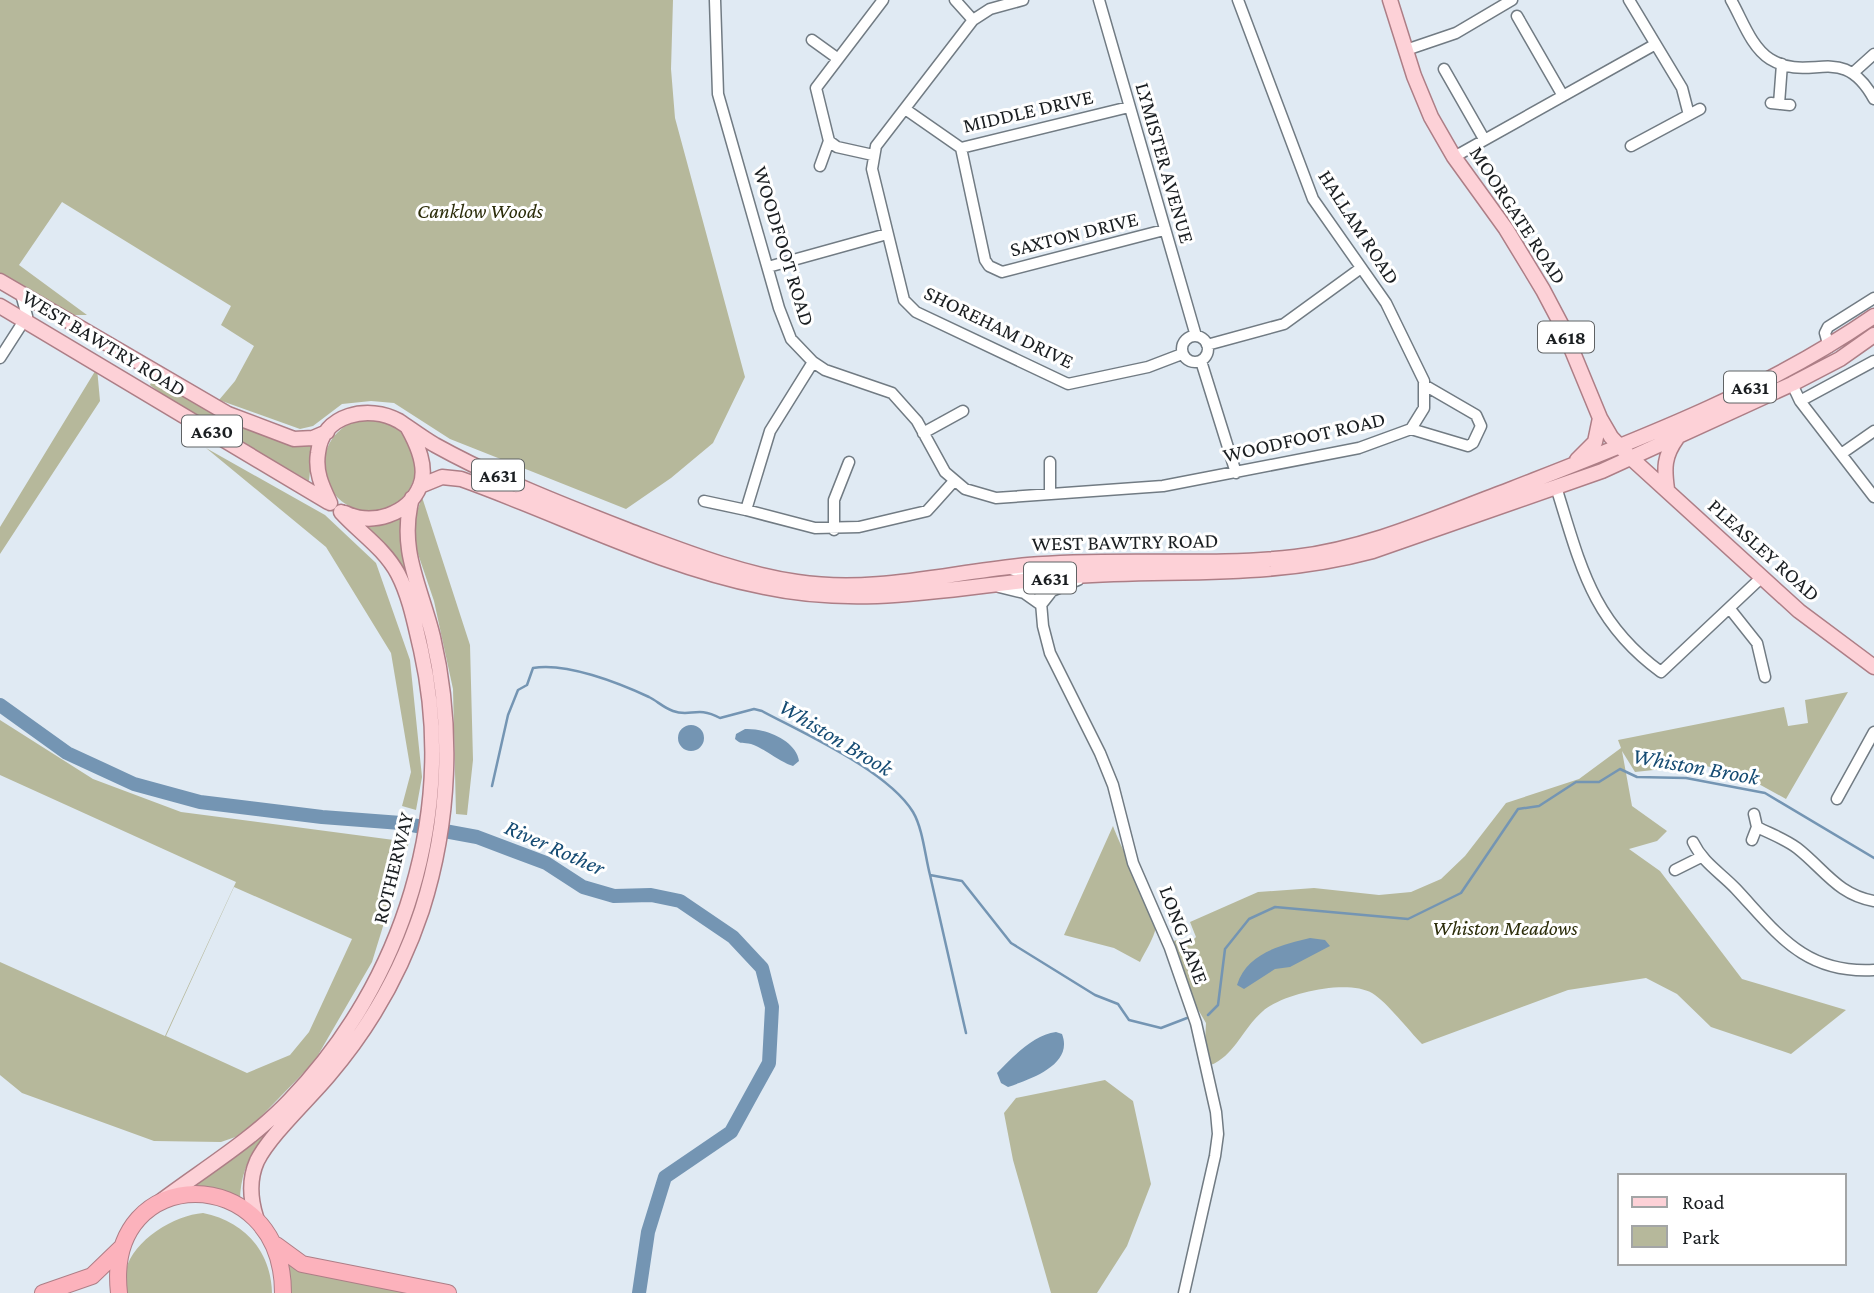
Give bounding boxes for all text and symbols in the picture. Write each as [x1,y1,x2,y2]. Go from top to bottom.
street label: LYMISTER AVENUE [1131,80,1199,246]
street label: MIDDLE DRIVE [961,84,1095,138]
street label: MOORGATE ROAD [1464,142,1572,288]
street label: WOODFOOT ROAD [748,163,820,329]
street label: HALLAM ROAD [1313,165,1405,289]
park label: Canklow Woods [417,199,544,223]
street label: SAXTON DRIVE [1008,207,1140,261]
street label: SHOREHAM DRIVE [920,280,1078,374]
street label: WEST BAWTRY ROAD [18,285,190,401]
road number: A618 [1538,322,1594,352]
road number: A631 [1724,372,1776,402]
street label: WOODFOOT ROAD [1220,407,1388,467]
road number: A630 [182,416,242,446]
road number: A631 [472,460,524,490]
street label: PLEASLEY ROAD [1703,494,1825,606]
street label: WEST BAWTRY ROAD [1031,528,1219,556]
road number: A631 [1024,562,1076,594]
water label: Whiston Brook [774,693,898,782]
water label: Whiston Brook [1631,742,1762,790]
street label: ROTHERWAY [368,809,419,926]
water label: River Rother [501,814,610,881]
street label: LONG LANE [1154,883,1214,987]
park label: Whiston Meadows [1432,916,1578,940]
legend [1618,1174,1846,1265]
text: Road [1682,1190,1725,1214]
text: Park [1682,1225,1719,1249]

